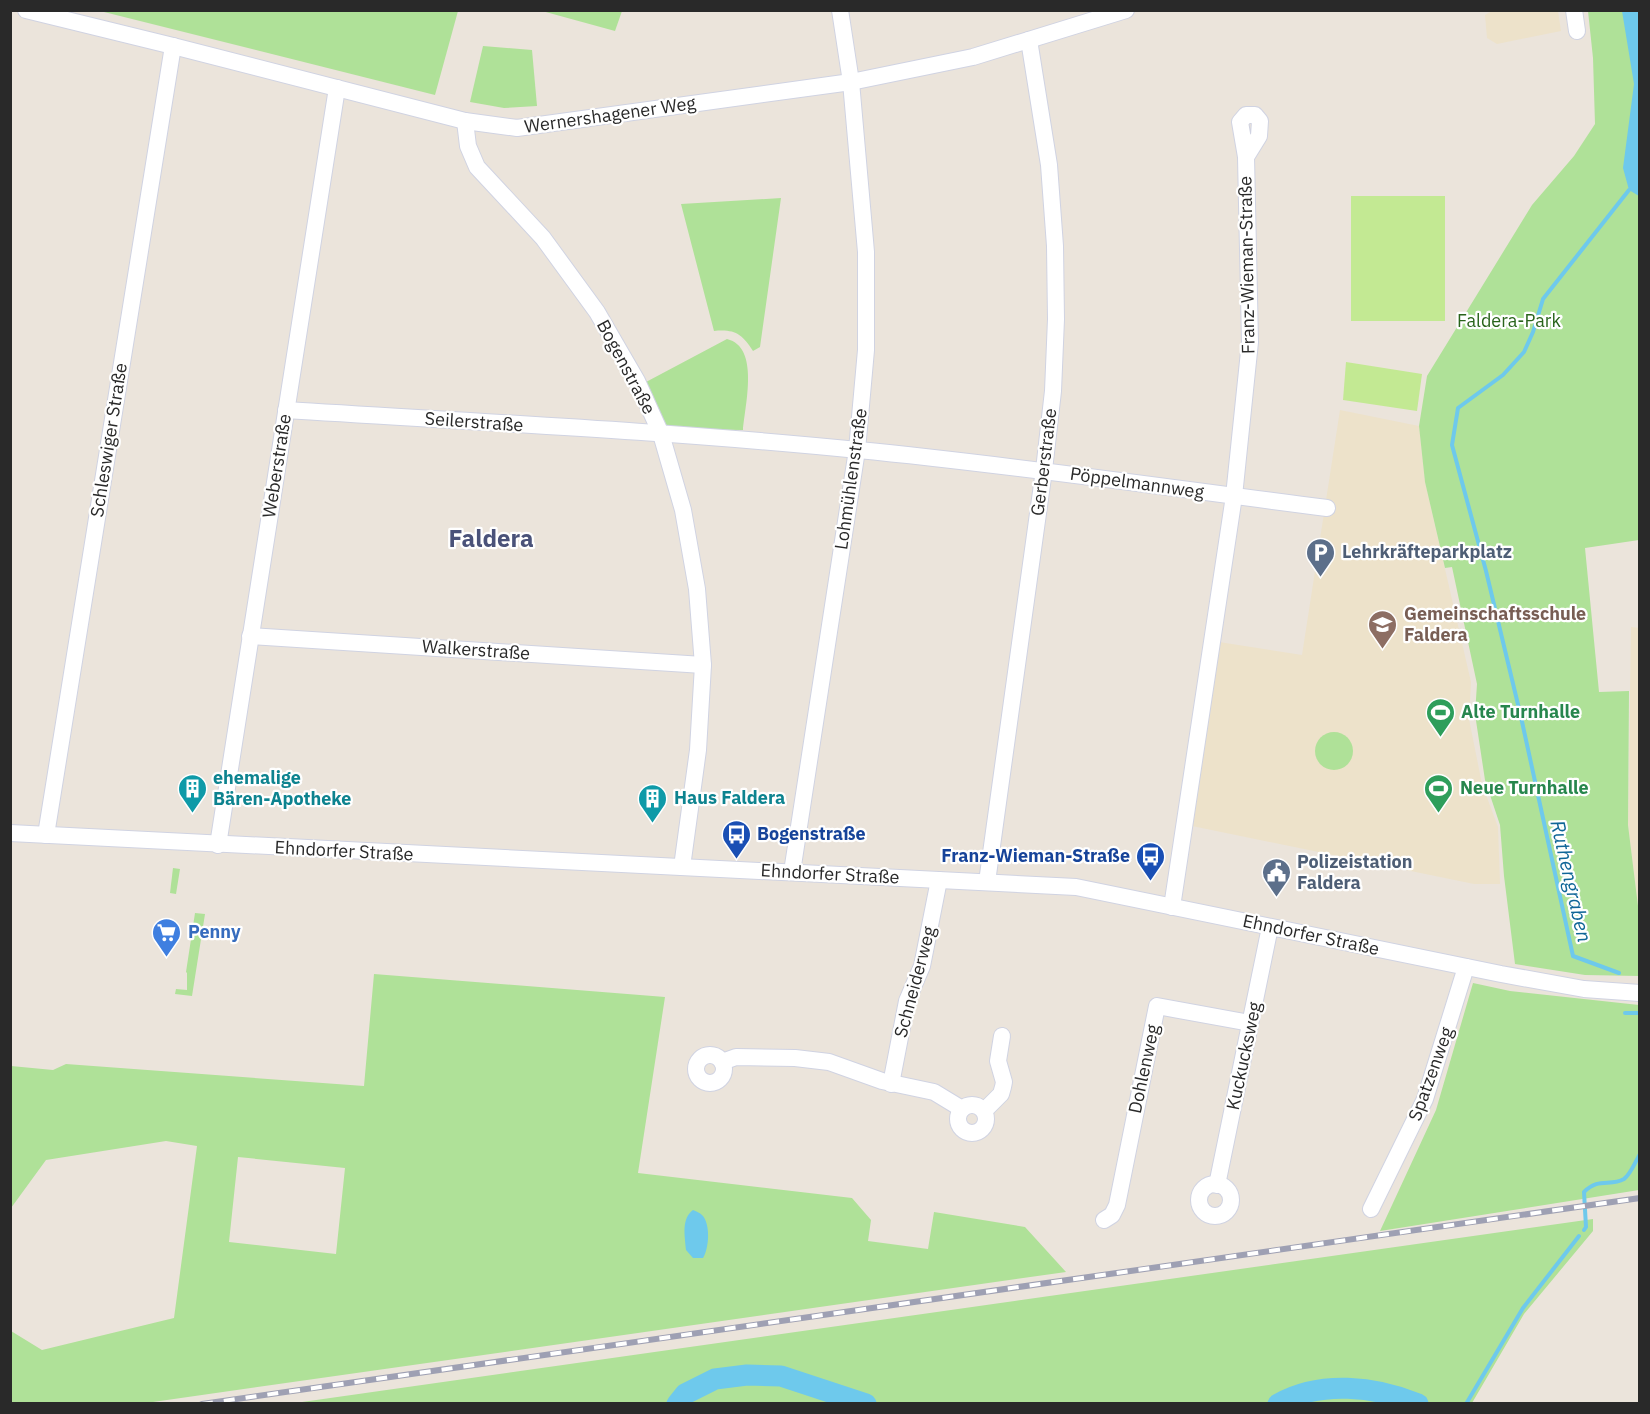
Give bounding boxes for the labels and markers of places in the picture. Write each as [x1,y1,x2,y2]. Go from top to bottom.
parking icon: Lehrkräfteparkplatz [1305,536,1337,578]
place label: Lehrkräfteparkplatz [1342,540,1512,563]
place label: Gemeinschaftsschule Faldera [1404,602,1586,646]
school or university icon: Gemeinschaftsschule Faldera [1367,608,1399,650]
sports icon: Alte Turnhalle [1424,696,1456,738]
place label: Alte Turnhalle [1461,700,1580,723]
place label: ehemalige Bären-Apotheke [213,766,351,810]
building icon: ehemalige Bären-Apotheke [176,772,208,814]
sports icon: Neue Turnhalle [1423,772,1455,814]
place label: Neue Turnhalle [1460,776,1589,799]
building icon: Haus Faldera [637,782,669,824]
place label: Haus Faldera [674,786,785,809]
bus stop icon: Bogenstraße [720,818,752,860]
place label: Bogenstraße [757,822,866,845]
bus stop icon: Franz-Wieman-Straße [1135,840,1167,882]
place label: Franz-Wieman-Straße [941,844,1130,867]
place label: Polizeistation Faldera [1297,850,1412,894]
public building icon: Polizeistation Faldera [1260,856,1292,898]
supermarket icon: Penny [151,916,183,958]
place label: Penny [188,920,241,943]

